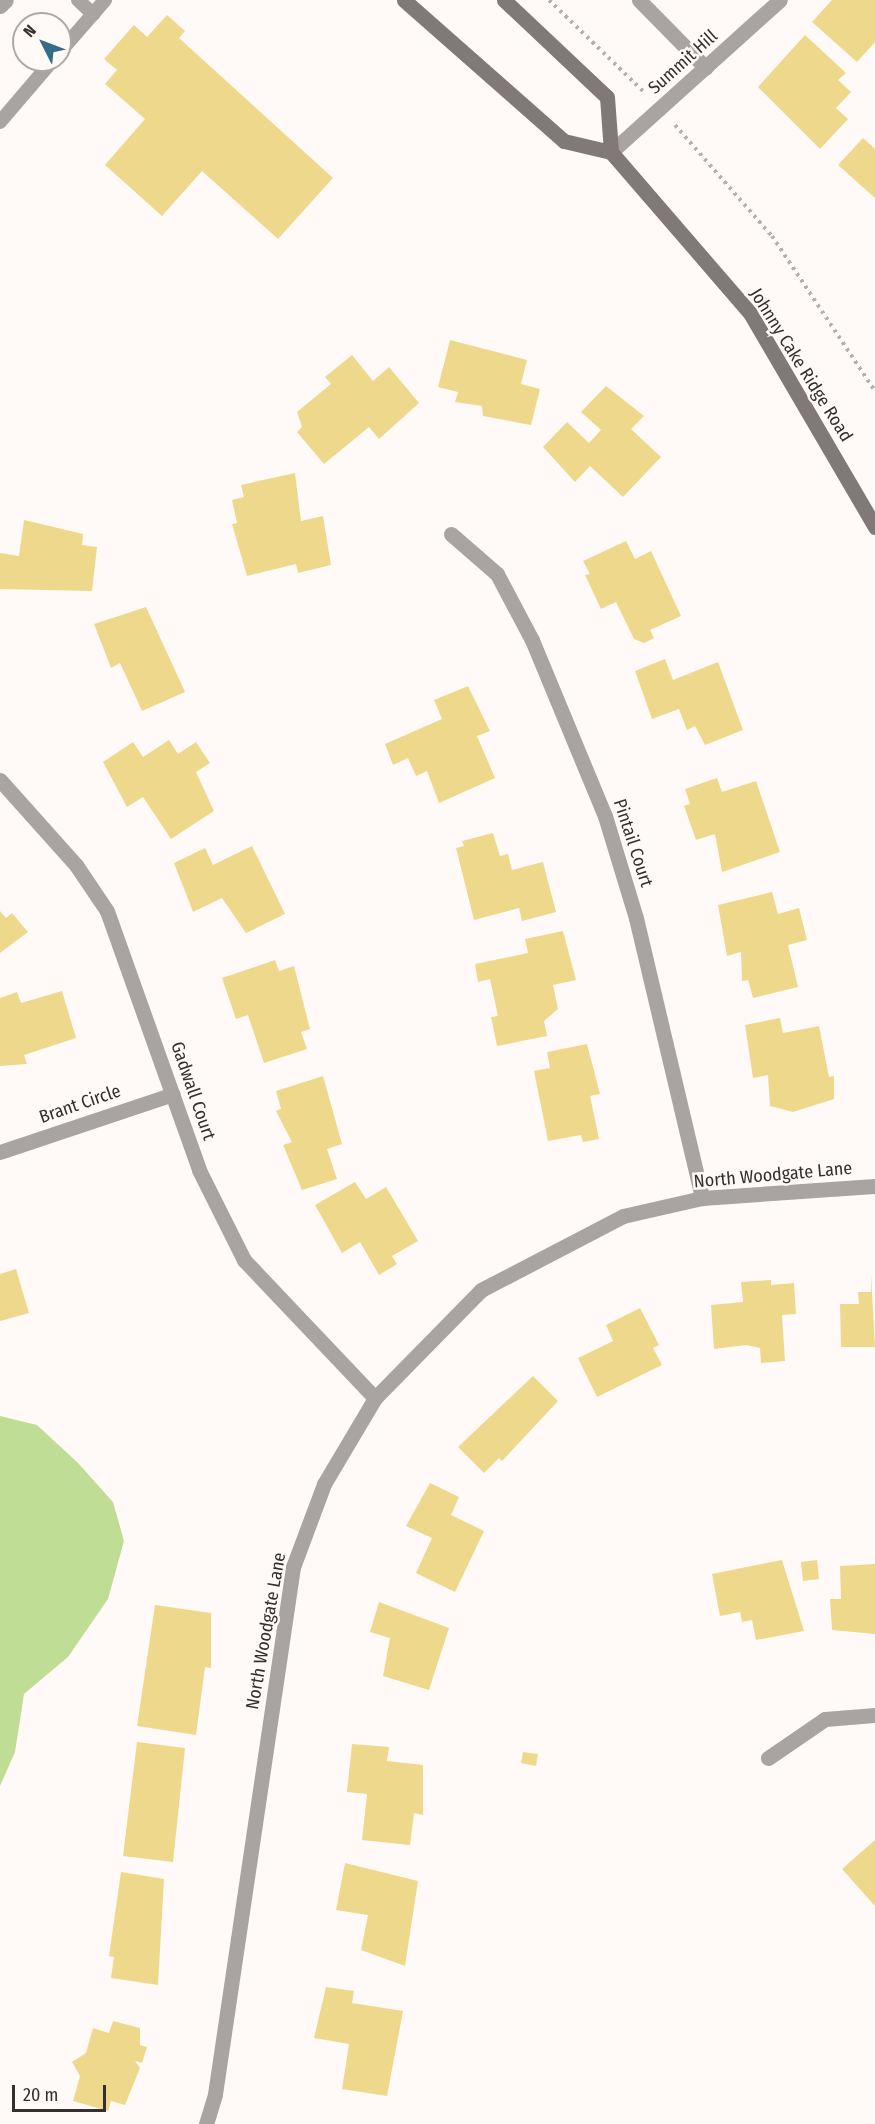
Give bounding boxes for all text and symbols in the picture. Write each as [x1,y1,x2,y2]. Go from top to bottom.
north arrow [12,12,72,72]
text: N [19,21,40,41]
street label: Summit Hill [644,25,722,99]
street label: Johnny Cake Ridge Road [745,284,857,446]
street label: Pintail Court [609,796,657,890]
street label: Gadwall Court [166,1039,220,1143]
street label: Brant Circle [36,1080,124,1128]
street label: North Woodgate Lane [693,1157,853,1193]
street label: North Woodgate Lane [242,1551,290,1711]
scale bar [15,2073,110,2111]
text: 20 m [23,2084,58,2106]

